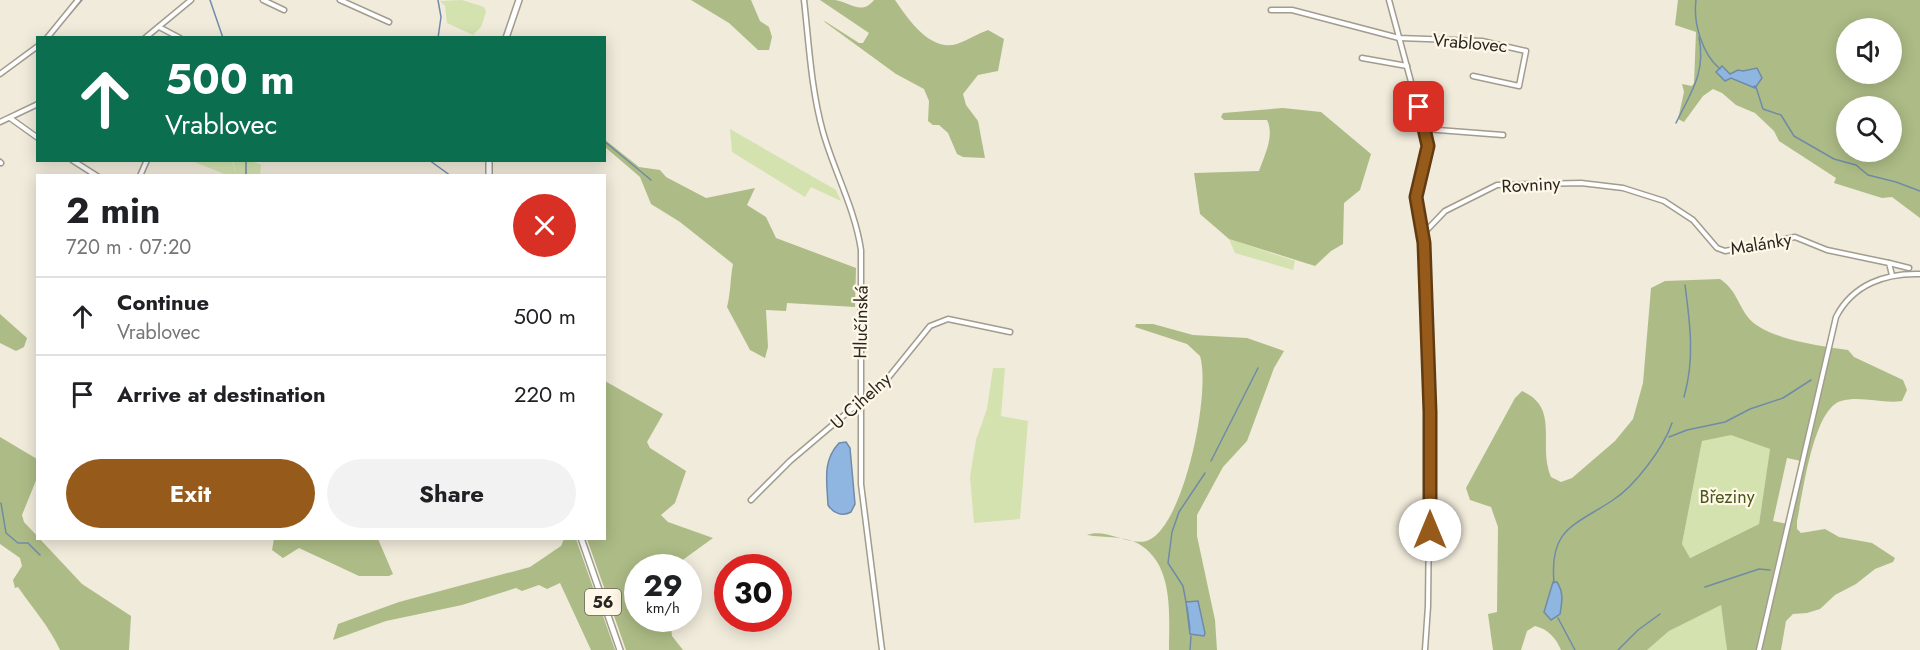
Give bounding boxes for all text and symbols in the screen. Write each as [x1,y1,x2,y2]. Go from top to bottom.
map controls [1836,18,1902,162]
button: sound [1836,18,1902,84]
street label: Vrablovec [1432,27,1508,59]
text: 500 m [165,49,295,110]
icon: ahead [66,60,144,138]
pin [1393,81,1444,132]
icon: arrive [1402,90,1435,123]
button: search [1836,96,1902,162]
text: Vrablovec [165,105,277,144]
street label: Rovniny [1501,170,1561,200]
text: 2 min [66,184,161,236]
button: close [513,194,576,257]
street label: Malánky [1729,226,1794,262]
text: 720 m · 07:20 [66,233,191,262]
street label: Hlučínská [847,285,875,359]
text: Continue [117,286,209,318]
icon: ahead [66,300,99,333]
text: 500 m [513,300,576,332]
text: Vrablovec [117,318,200,347]
street label: U Cihelny [825,367,897,435]
icon: arrive [66,378,99,411]
text: Arrive at destination [117,378,326,410]
text: 220 m [514,378,576,410]
button: Exit [66,459,315,528]
button: Share [327,459,576,528]
park label: Březiny [1699,484,1755,510]
position arrow [1398,498,1462,562]
speed limit sign: 30 [714,554,792,632]
text: 29 [643,564,683,607]
road number: 56 [585,589,621,615]
text: km/h [646,597,680,619]

